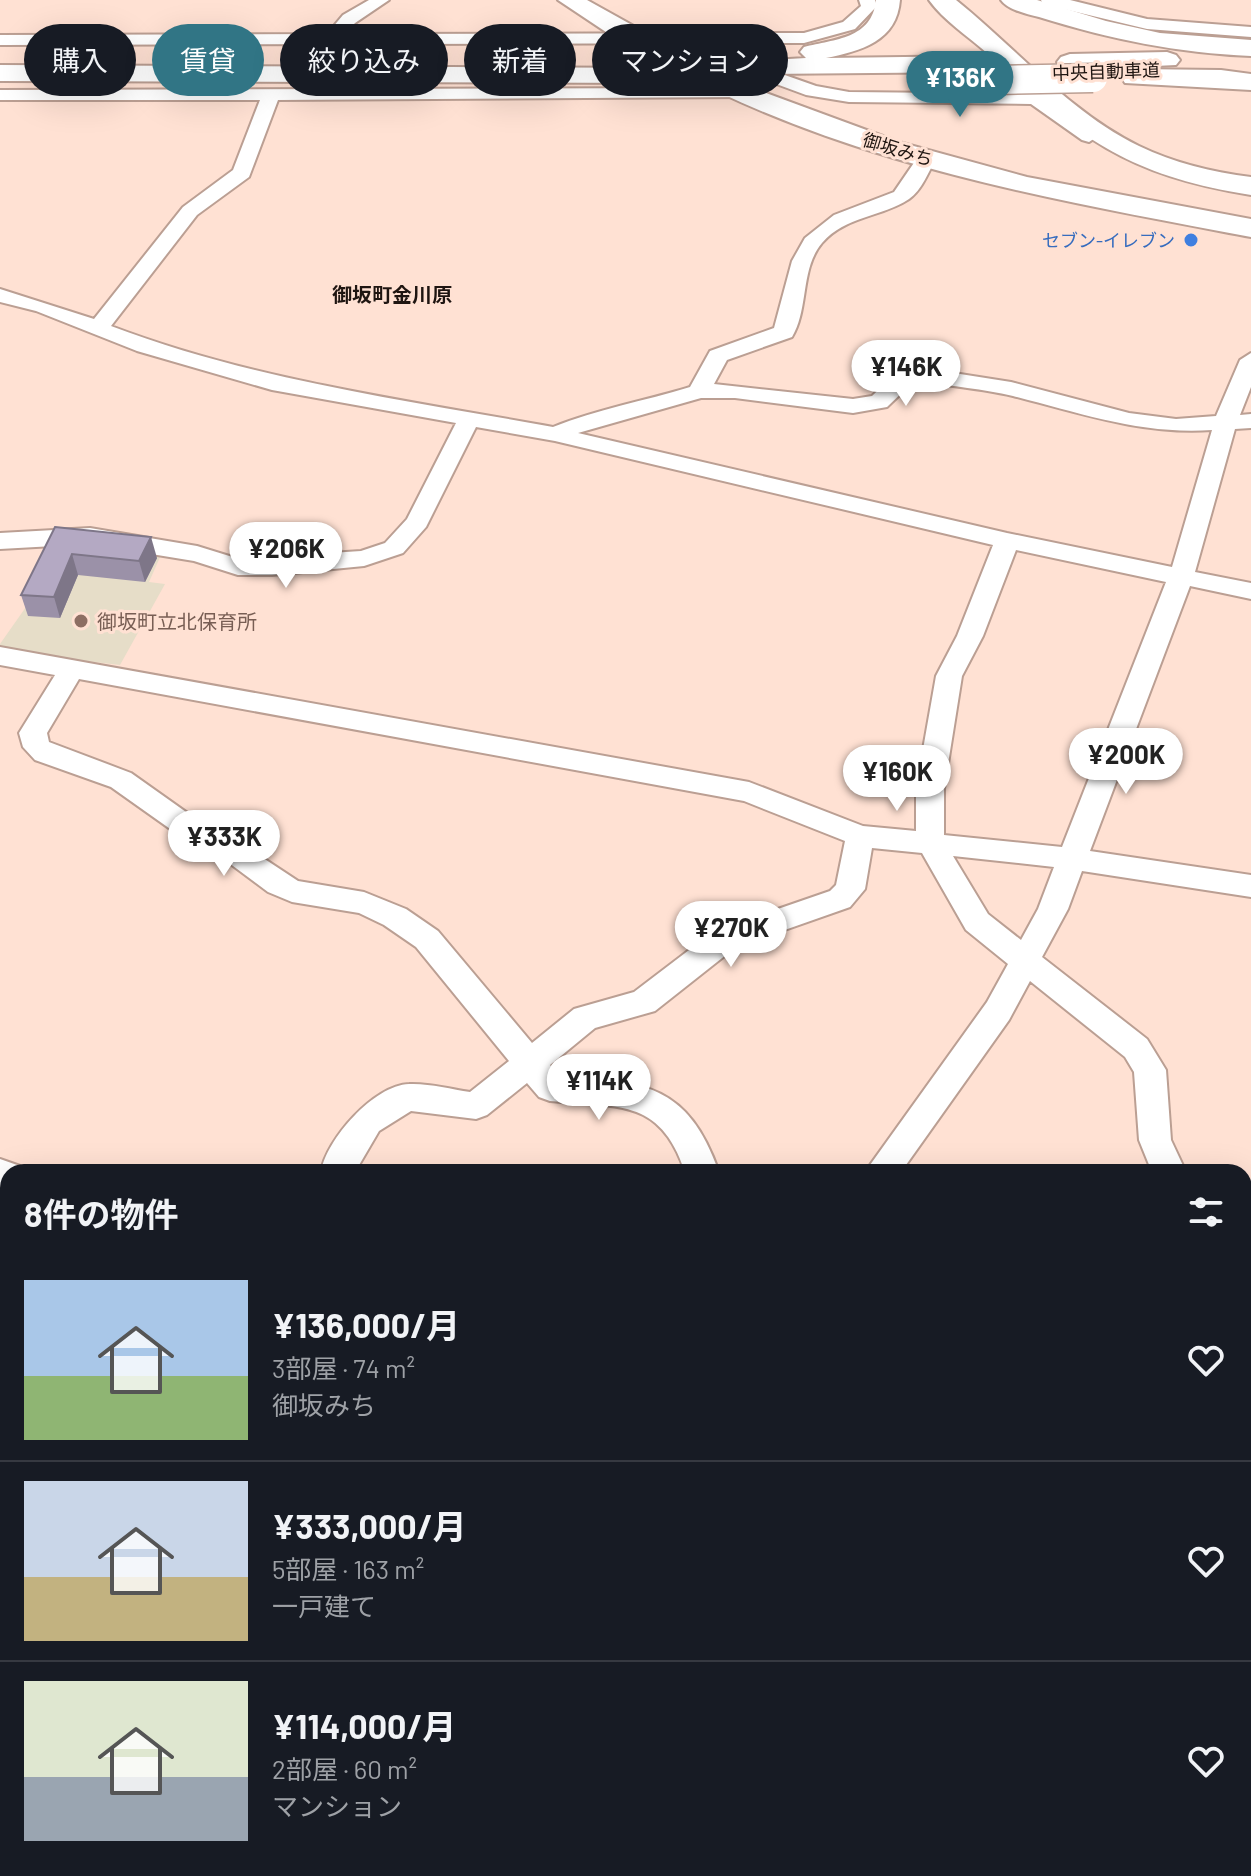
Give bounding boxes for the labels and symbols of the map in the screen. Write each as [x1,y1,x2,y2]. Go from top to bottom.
pin: ¥136K [904,51,1016,119]
street label: 中央自動車道 [1052,58,1160,84]
street label: 御坂みち [860,128,936,170]
place label: セブン-イレブン [1042,229,1175,251]
marker: セブン-イレブン [1182,231,1200,249]
district label: 御坂町金川原 [332,282,452,306]
pin: ¥146K [850,340,962,408]
pin: ¥206K [230,522,342,590]
place label: 御坂町立北保育所 [97,609,257,633]
marker: 御坂町立北保育所 [72,612,90,630]
pin: ¥200K [1070,728,1182,796]
pin: ¥160K [841,745,953,813]
pin: ¥333K [168,810,280,878]
pin: ¥270K [675,901,787,969]
pin: ¥114K [543,1054,655,1122]

